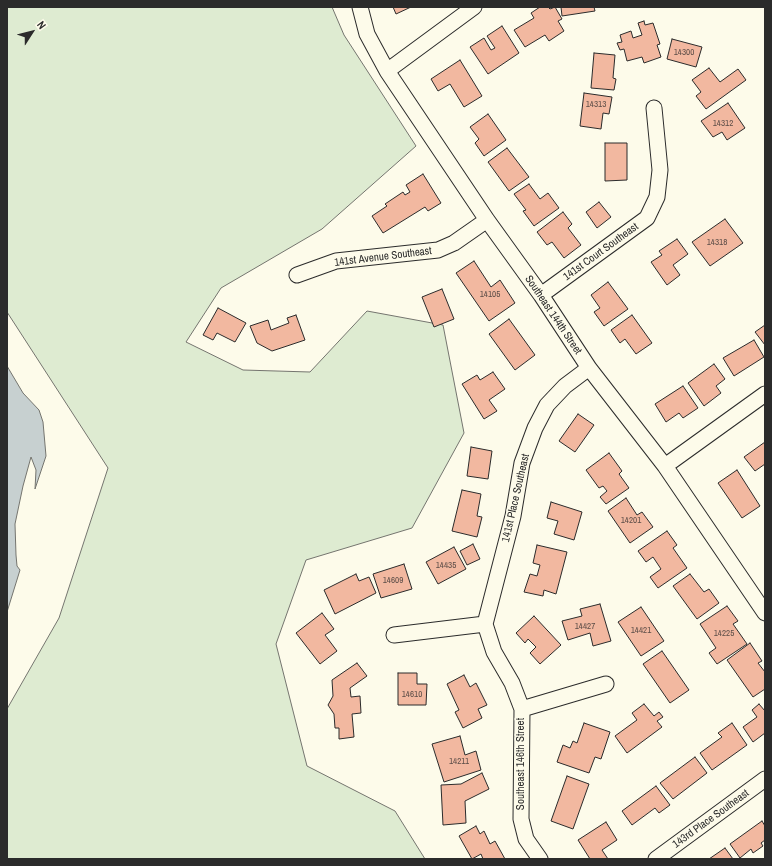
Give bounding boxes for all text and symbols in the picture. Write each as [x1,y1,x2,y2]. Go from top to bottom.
north arrow [12,12,52,52]
text: N [34,18,49,32]
house number: 14300 [674,48,694,58]
house number: 14313 [586,100,606,110]
house number: 14312 [713,119,733,129]
street label: 141st Court Southeast [561,220,641,284]
house number: 14318 [707,238,727,248]
street label: 141st Avenue Southeast [333,244,433,270]
street label: Southeast 144th Street [522,273,584,357]
house number: 14105 [480,290,500,300]
street label: 141st Place Southeast [499,453,533,543]
house number: 14201 [621,516,641,526]
house number: 14435 [436,561,456,571]
house number: 14609 [383,576,403,586]
house number: 14427 [575,622,595,632]
house number: 14421 [631,626,651,636]
house number: 14225 [714,629,734,639]
house number: 14610 [402,690,422,700]
street label: Southeast 146th Street [514,718,528,810]
house number: 14211 [449,757,469,767]
street label: 143rd Place Southeast [670,787,752,851]

